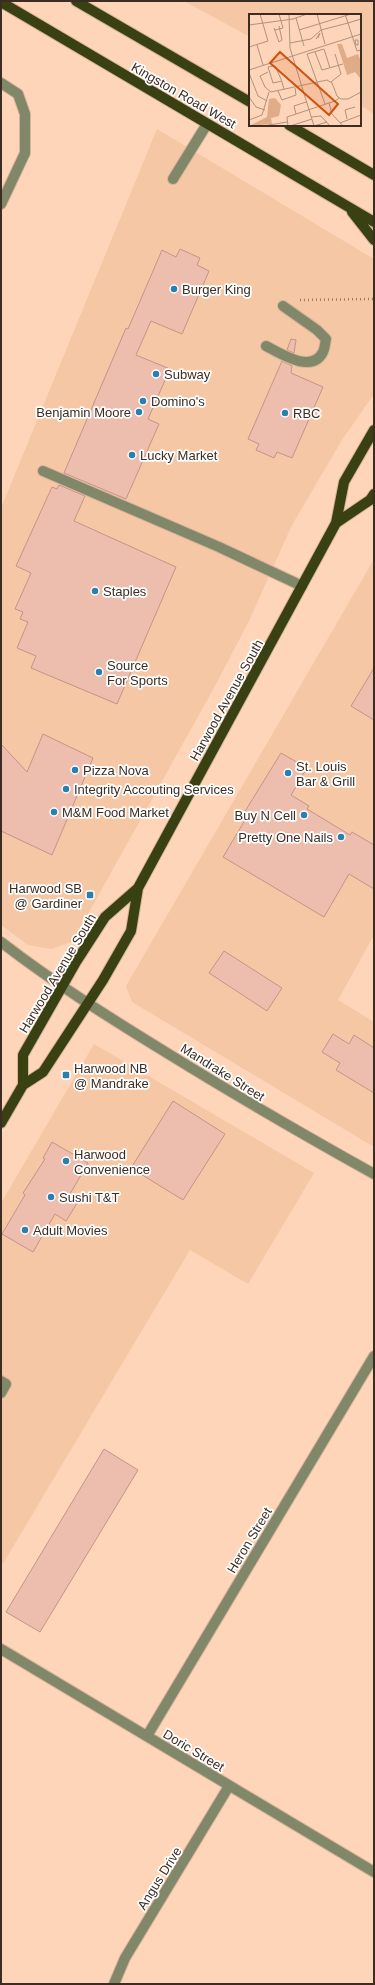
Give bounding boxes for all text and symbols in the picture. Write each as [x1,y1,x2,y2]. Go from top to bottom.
inset map [249,14,361,126]
street label: Kingston Road West [129,59,239,132]
place label: Burger King [182,282,251,297]
marker: Burger King [169,284,179,294]
place label: Subway [164,367,211,382]
marker: Subway [151,369,161,379]
place label: Domino's [151,394,205,409]
marker: Domino's [138,396,148,406]
place label: Benjamin Moore [36,405,131,420]
place label: RBC [293,406,320,421]
marker: Benjamin Moore [134,407,144,417]
marker: RBC [280,408,290,418]
place label: Lucky Market [140,448,218,463]
marker: Lucky Market [127,450,137,460]
place label: Staples [103,584,147,599]
marker: Staples [90,586,100,596]
street label: Harwood Avenue South [187,637,266,764]
place label: Source For Sports [107,658,168,688]
marker: Source For Sports [94,667,104,677]
place label: St. Louis Bar & Grill [296,759,355,789]
place label: Pizza Nova [83,763,150,778]
marker: Pizza Nova [70,765,80,775]
marker: St. Louis Bar & Grill [283,768,293,778]
place label: Integrity Accouting Services [74,782,234,797]
marker: Integrity Accouting Services [61,784,71,794]
place label: M&M Food Market [62,805,169,820]
marker: M&M Food Market [49,807,59,817]
place label: Buy N Cell [235,808,296,823]
marker: Buy N Cell [299,810,309,820]
place label: Pretty One Nails [238,830,333,845]
marker: Pretty One Nails [336,832,346,842]
place label: Harwood SB @ Gardiner [9,881,83,911]
marker: Harwood SB @ Gardiner [85,890,95,900]
street label: Harwood Avenue South [16,911,99,1036]
street label: Mandrake Street [178,1041,268,1104]
place label: Harwood NB @ Mandrake [74,1061,149,1091]
marker: Harwood NB @ Mandrake [61,1070,71,1080]
place label: Harwood Convenience [74,1147,150,1177]
marker: Harwood Convenience [61,1156,71,1166]
place label: Sushi T&T [59,1190,120,1205]
marker: Sushi T&T [46,1192,56,1202]
place label: Adult Movies [33,1223,108,1238]
marker: Adult Movies [20,1225,30,1235]
street label: Heron Street [224,1504,275,1576]
street label: Doric Street [160,1726,227,1775]
street label: Angus Drive [134,1844,185,1912]

